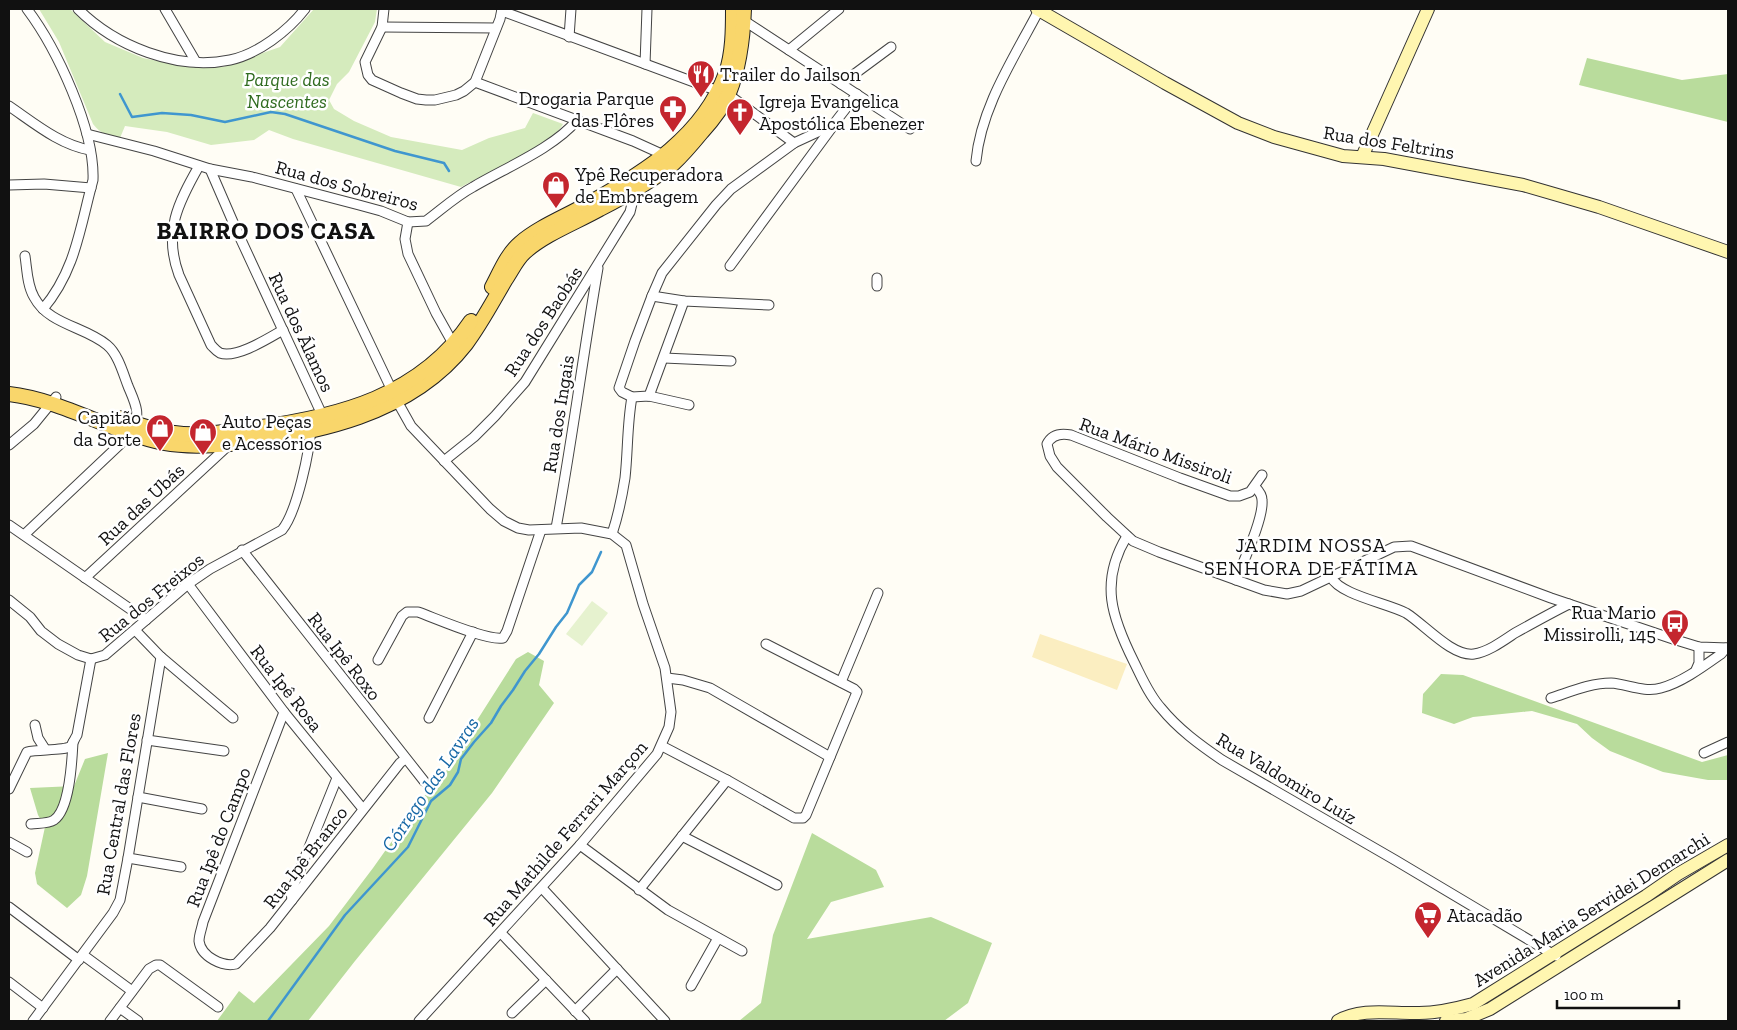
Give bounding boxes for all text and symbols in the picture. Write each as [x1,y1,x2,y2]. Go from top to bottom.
restaurant icon: Trailer do Jailson [686,59,716,98]
place label: Trailer do Jailson [720,63,861,86]
park label: Parque das Nascentes [244,68,330,113]
place label: Drogaria Parque das Flôres [519,87,654,132]
place label: Igreja Evangelica Apostólica Ebenezer [759,90,925,135]
pharmacy icon: Drogaria Parque das Flôres [658,94,688,133]
church icon: Igreja Evangelica Apostólica Ebenezer [725,97,755,136]
street label: Rua dos Feltrins [1322,121,1456,164]
street label: Rua dos Sobreiros [273,155,421,216]
place label: Ypê Recuperadora de Embreagem [574,163,723,208]
shop icon: Ypê Recuperadora de Embreagem [541,170,571,209]
district label: BAIRRO DOS CASA [156,216,376,245]
street label: Rua dos Baobás [499,262,588,381]
street label: Rua dos Álamos [264,269,339,396]
street label: Rua dos Ingais [538,354,579,475]
place label: Capitão da Sorte [73,406,141,451]
place label: Auto Peças e Acessórios [222,410,322,455]
street label: Rua Mário Missiroli [1076,412,1235,489]
shop icon: Capitão da Sorte [145,413,175,452]
shop icon: Auto Peças e Acessórios [188,417,218,456]
street label: Rua das Ubás [93,459,189,550]
district label: JARDIM NOSSA SENHORA DE FÁTIMA [1204,533,1418,580]
street label: Rua dos Freixos [94,548,209,647]
place label: Rua Mario Missirolli, 145 [1543,601,1656,646]
street label: Rua Ipê Roxo [303,608,386,705]
bus stop icon: Rua Mario Missirolli, 145 [1660,608,1690,647]
street label: Rua Ipê Rosa [246,640,328,736]
street label: Rua Central das Flores [91,711,146,897]
water label: Córrego das Lavras [376,712,484,856]
street label: Rua Valdomiro Luíz [1212,727,1361,829]
street label: Rua Mathilde Ferrari Marçon [478,736,652,931]
street label: Rua Ipê do Campo [181,764,256,910]
street label: Rua Ipê Branco [258,801,353,913]
street label: Avenida Maria Servidei Demarchi [1469,827,1714,992]
supermarket icon: Atacadão [1413,900,1443,939]
place label: Atacadão [1447,904,1523,927]
scale bar [1557,978,1680,1010]
text: 100 m [1564,986,1603,1004]

